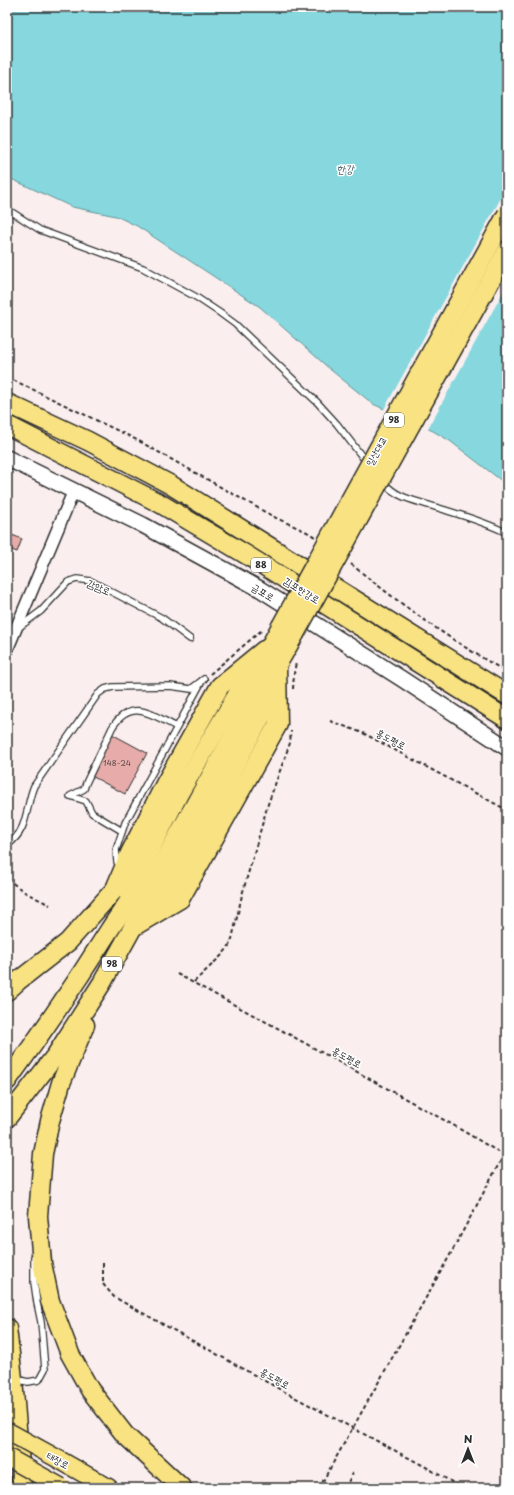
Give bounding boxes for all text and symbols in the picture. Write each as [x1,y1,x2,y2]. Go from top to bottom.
water label: 한강 [336,160,355,177]
road number: 98 [384,413,404,427]
street label: 일산대교 [361,433,390,468]
road number: 88 [251,558,271,572]
street label: 김포한강로 [281,573,323,607]
street label: 감암로 [85,575,113,598]
street label: 금포로 [249,579,277,604]
street label: 홍도평로 [374,724,409,753]
house number: 148-24 [103,757,131,769]
road number: 98 [102,957,122,971]
street label: 홍도평로 [330,1042,365,1071]
street label: 홍도평로 [258,1363,293,1392]
north arrow [448,1429,488,1469]
text: N [464,1430,473,1447]
street label: 태장로 [44,1447,72,1472]

